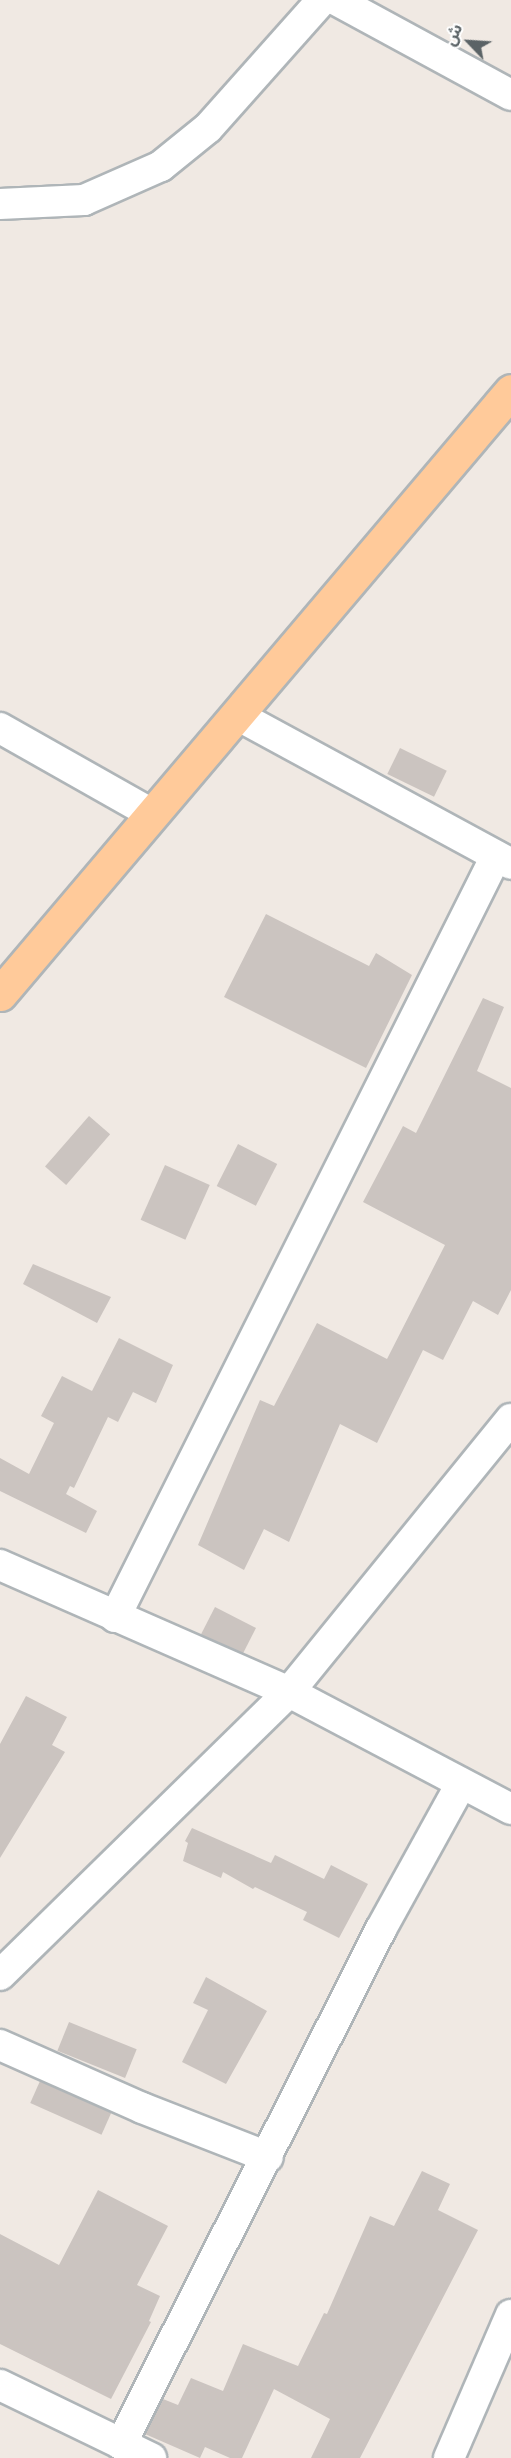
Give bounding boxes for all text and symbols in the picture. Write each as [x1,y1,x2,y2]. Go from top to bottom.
north arrow [439,12,499,72]
text: ش [439,20,466,49]

